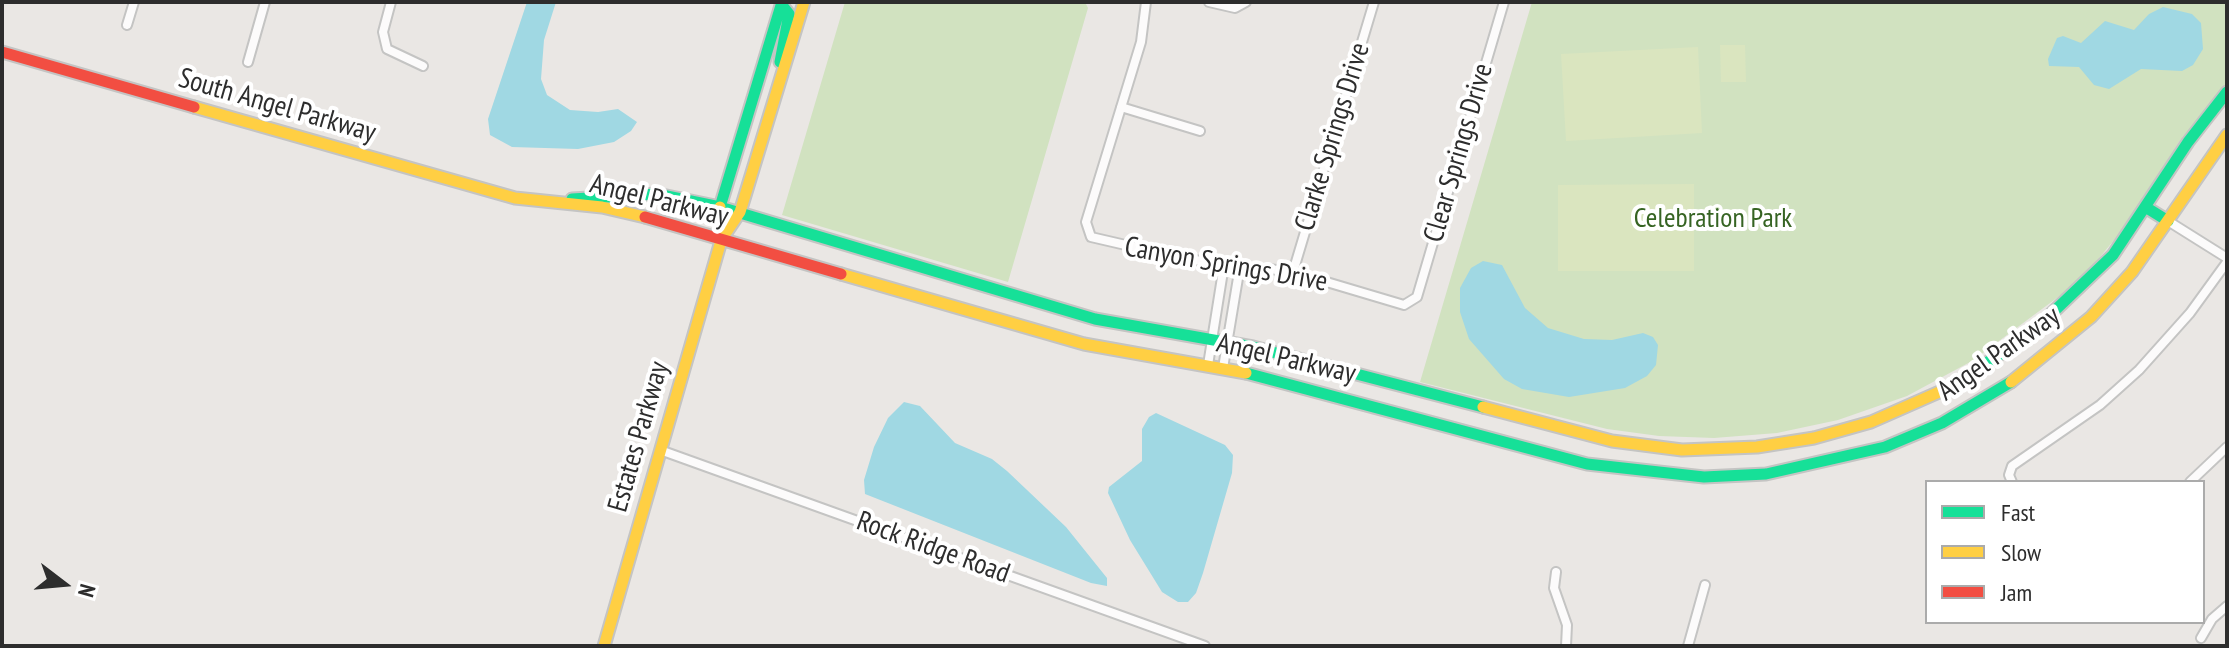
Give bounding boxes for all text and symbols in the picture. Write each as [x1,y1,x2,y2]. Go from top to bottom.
street label: Clarke Springs Drive [1288,39,1378,235]
street label: Clear Springs Drive [1417,60,1501,246]
street label: South Angel Parkway [174,62,380,150]
street label: Angel Parkway [586,168,732,234]
park label: Celebration Park [1634,202,1792,236]
street label: Canyon Springs Drive [1122,231,1330,299]
street label: Angel Parkway [1931,300,2067,408]
street label: Angel Parkway [1213,327,1359,391]
street label: Estates Parkway [602,358,676,516]
legend [1925,480,2205,624]
text: Fast [2001,497,2035,528]
street label: Rock Ridge Road [852,505,1014,591]
text: Slow [2001,537,2041,568]
north arrow [24,544,104,624]
text: Jam [2001,577,2032,608]
text: N [72,581,102,600]

